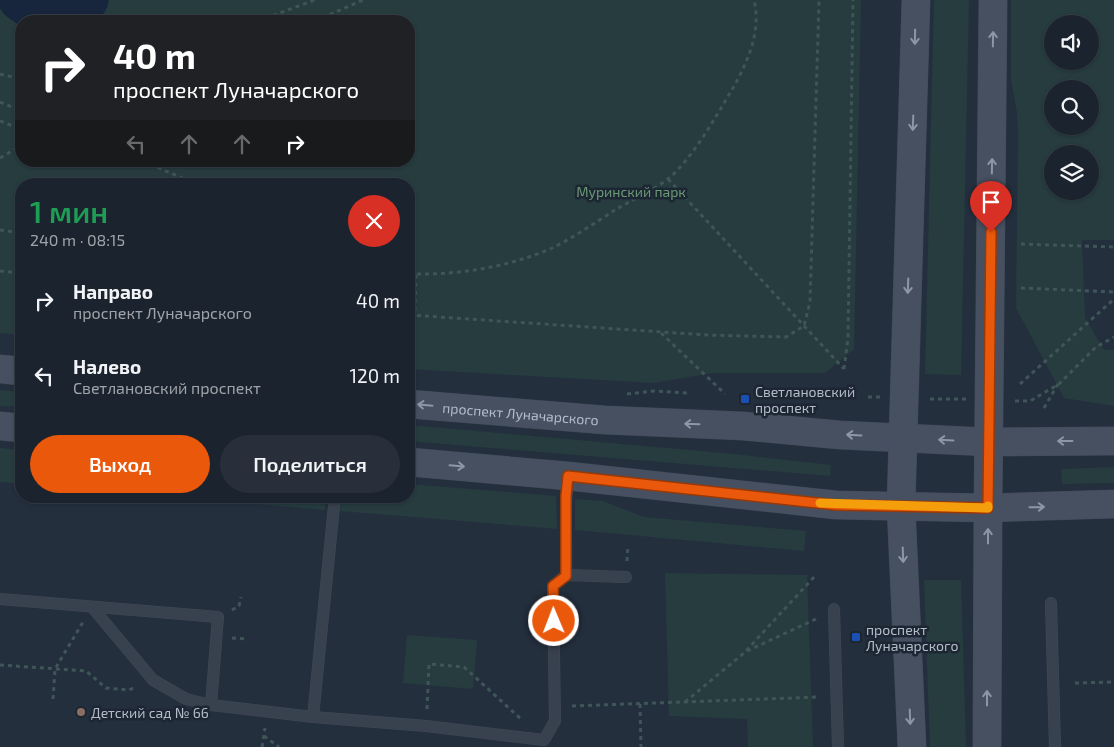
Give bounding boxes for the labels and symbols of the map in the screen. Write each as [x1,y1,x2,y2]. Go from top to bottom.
one-way arrow [910,29,920,45]
one-way arrow [988,31,998,48]
one-way arrow [908,115,918,131]
one-way arrow [987,158,997,174]
pin [970,181,1012,232]
park label: Муринский парк [576,183,686,200]
one-way arrow [903,278,912,294]
place label: Светлановский проспект [755,383,855,416]
marker: Светлановский проспект [739,393,751,405]
street label: проспект Луначарского [442,398,599,428]
one-way arrow [418,400,434,410]
one-way arrow [684,419,700,429]
one-way arrow [846,431,862,440]
one-way arrow [938,435,954,444]
one-way arrow [1058,437,1074,446]
one-way arrow [449,462,465,471]
one-way arrow [1028,502,1044,511]
one-way arrow [983,528,993,544]
one-way arrow [899,546,908,562]
position arrow [527,594,579,646]
place label: проспект Луначарского [866,621,958,654]
marker: проспект Луначарского [850,631,862,643]
one-way arrow [982,691,992,707]
place label: Детский сад № 66 [91,704,209,721]
marker: Детский сад № 66 [75,706,87,718]
one-way arrow [906,709,915,725]

